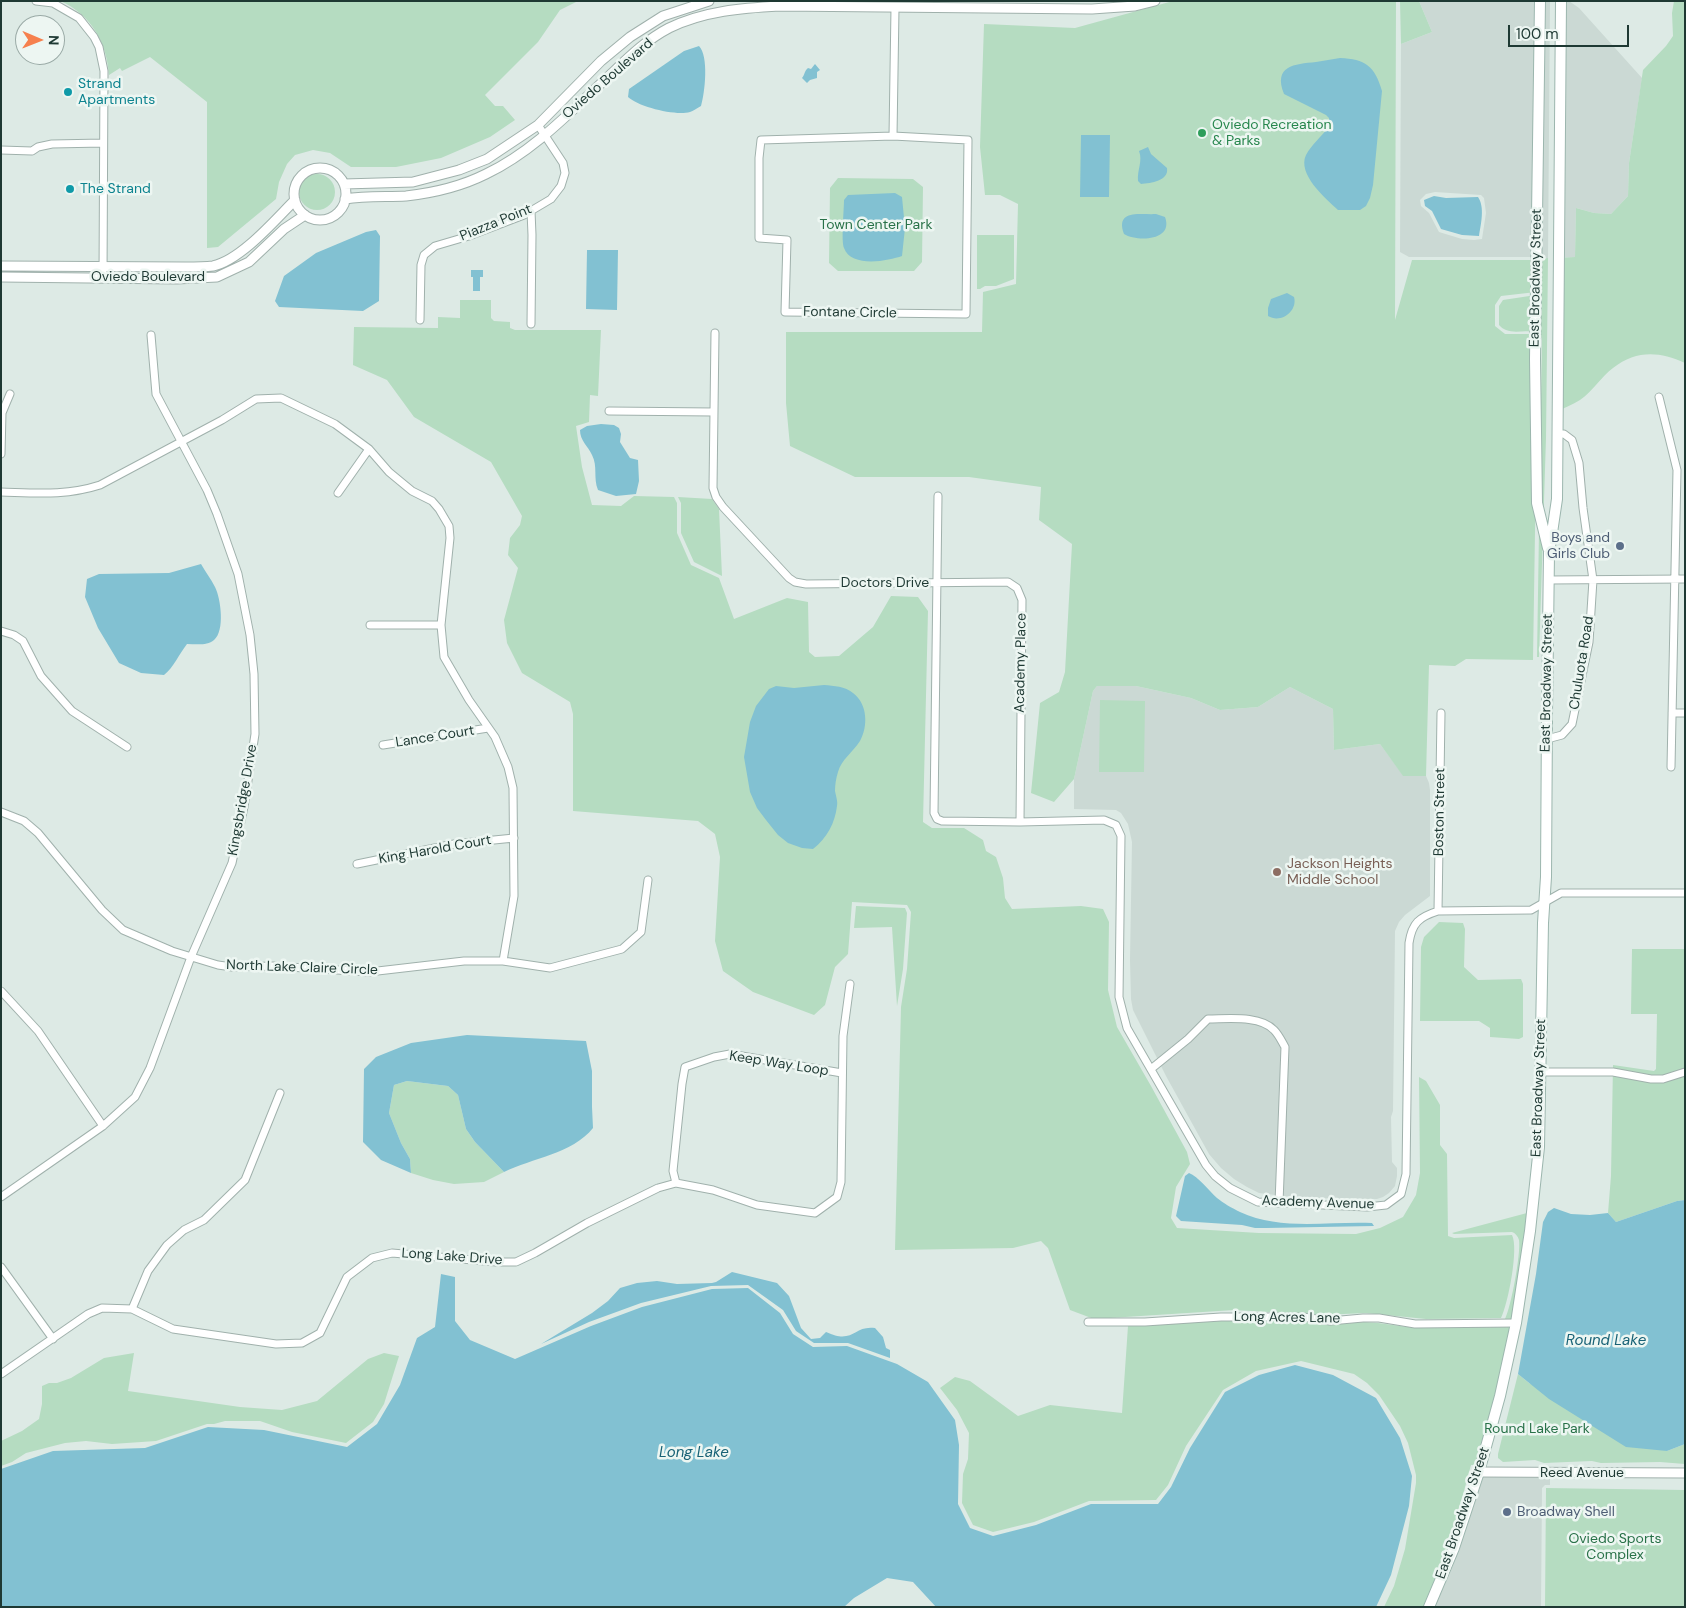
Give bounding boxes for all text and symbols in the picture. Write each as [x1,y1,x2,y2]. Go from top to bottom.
north arrow [15,15,65,65]
scale bar [1511,15,1632,47]
text: 100 m [1516,24,1559,44]
text: N [45,35,63,46]
street label: Oviedo Boulevard [559,35,657,123]
place label: Strand Apartments [78,76,155,108]
marker: Strand Apartments [62,86,74,98]
place label: Oviedo Recreation & Parks [1212,117,1332,150]
marker: Oviedo Recreation & Parks [1196,127,1208,139]
place label: The Strand [80,181,151,197]
marker: The Strand [64,183,76,195]
street label: Piazza Point [458,201,534,245]
street label: East Broadway Street [1526,209,1546,347]
park label: Town Center Park [820,217,932,233]
street label: Oviedo Boulevard [91,269,205,285]
street label: Fontane Circle [803,304,897,322]
place label: Boys and Girls Club [1547,530,1610,562]
marker: Boys and Girls Club [1614,540,1626,552]
street label: Doctors Drive [841,575,929,591]
street label: Academy Place [1012,613,1030,713]
street label: East Broadway Street [1537,614,1557,752]
street label: Chuluota Road [1566,615,1598,711]
street label: Lance Court [394,722,476,752]
street label: Kingsbridge Drive [225,743,261,857]
street label: Boston Street [1431,768,1449,856]
street label: King Harold Court [377,832,493,868]
place label: Jackson Heights Middle School [1287,856,1393,889]
marker: Jackson Heights Middle School [1271,866,1283,878]
street label: North Lake Claire Circle [226,957,378,979]
street label: East Broadway Street [1528,1018,1550,1158]
street label: Keep Way Loop [728,1048,830,1080]
street label: Academy Avenue [1261,1193,1375,1213]
street label: Long Lake Drive [401,1245,503,1269]
street label: Long Acres Lane [1234,1309,1340,1327]
water label: Round Lake [1566,1332,1646,1350]
park label: Round Lake Park [1484,1421,1590,1437]
water label: Long Lake [659,1444,729,1462]
street label: East Broadway Street [1433,1445,1493,1581]
street label: Reed Avenue [1540,1465,1624,1481]
place label: Broadway Shell [1517,1504,1615,1520]
marker: Broadway Shell [1501,1506,1513,1518]
park label: Oviedo Sports Complex [1568,1531,1662,1564]

